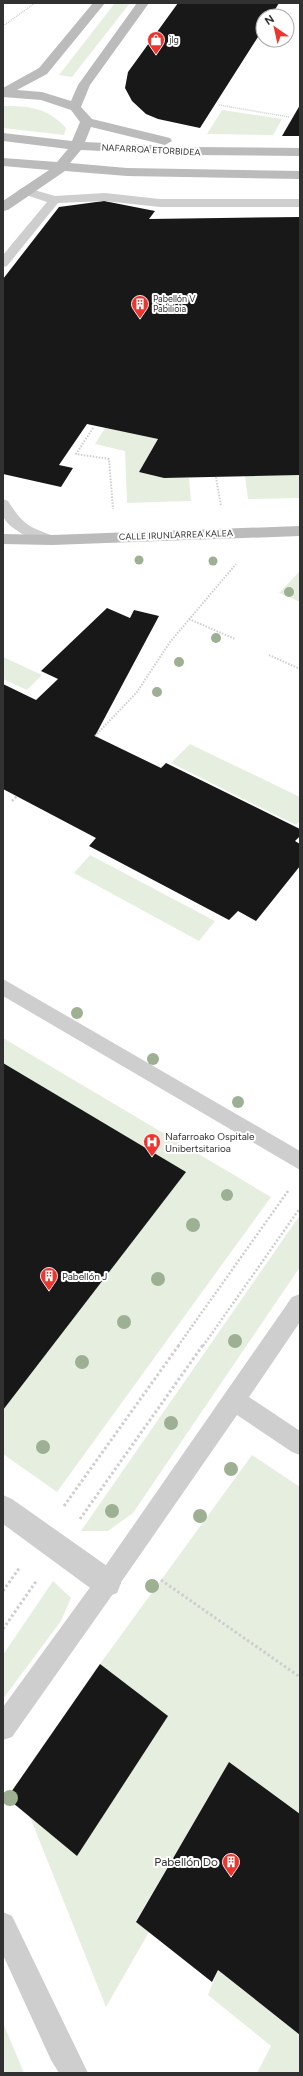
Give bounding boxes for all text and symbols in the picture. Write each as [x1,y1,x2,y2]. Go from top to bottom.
north arrow [255,8,295,48]
text: N [263,12,277,28]
shop icon: jlg [146,30,166,55]
place label: jlg [168,34,179,45]
street label: NAFARROA ETORBIDEA [101,141,201,158]
place label: Pabellón V Pabilioia [153,293,196,314]
building icon: Pabellón V Pabilioia [130,294,150,319]
street label: CALLE IRUNLARREA KALEA [119,527,233,542]
place label: Nafarroako Ospitale Unibertsitarioa [165,1130,255,1155]
hospital icon: Nafarroako Ospitale Unibertsitarioa [142,1132,162,1157]
building icon: Pabellón J [39,1266,59,1291]
place label: Pabellón J [62,1270,108,1283]
building icon: Pabellón Do [221,1852,241,1877]
place label: Pabellón Do [154,1855,218,1869]

